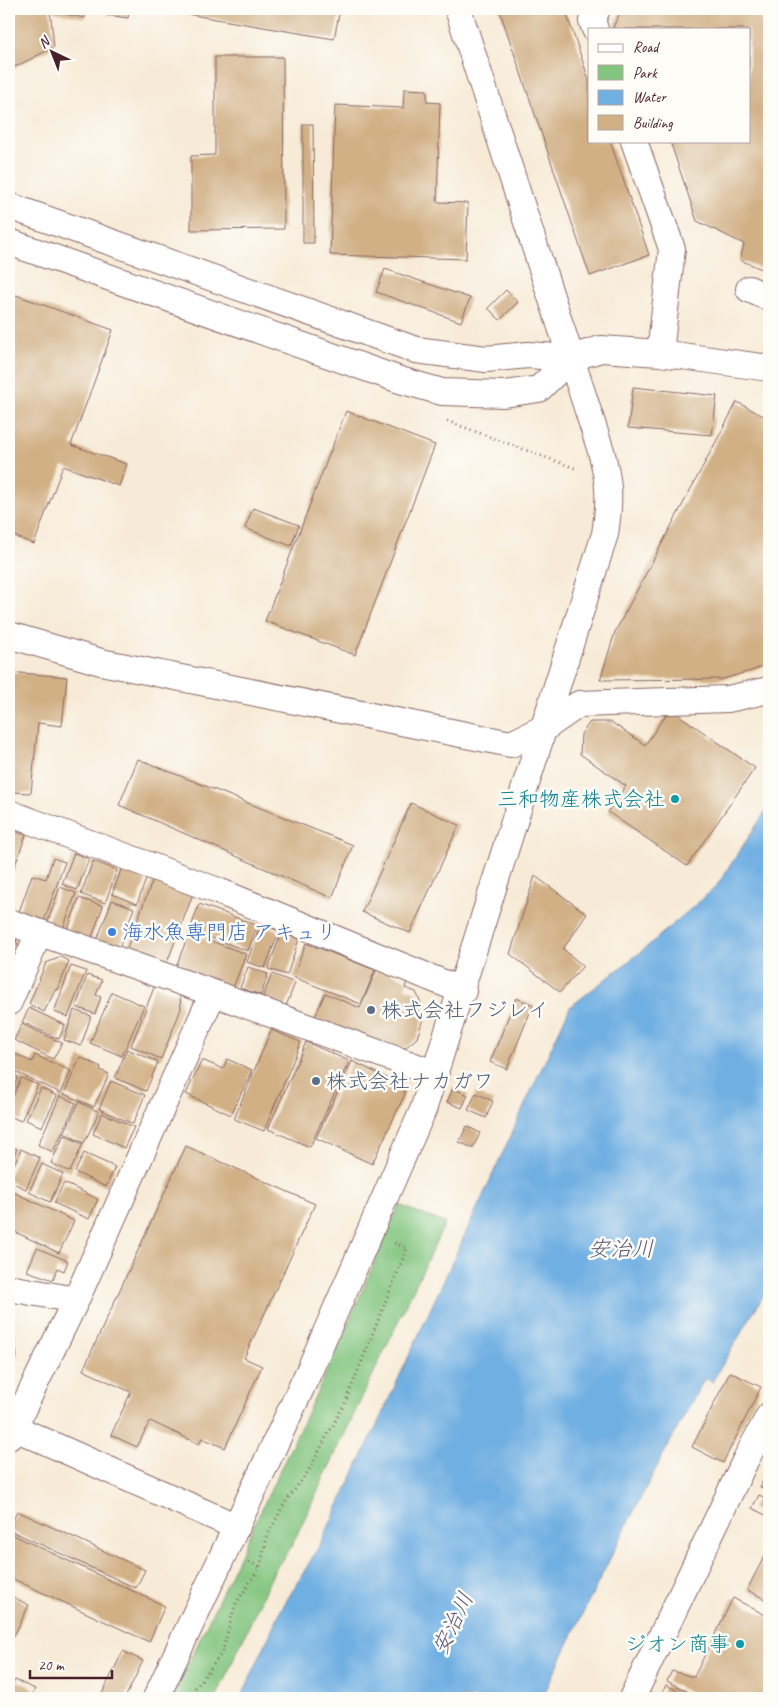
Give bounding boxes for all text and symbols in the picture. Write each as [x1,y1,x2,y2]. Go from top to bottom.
north arrow [28,28,78,78]
legend [588,28,750,142]
text: N [35,32,54,52]
text: Road [633,38,660,57]
text: Park [633,64,658,83]
text: Water [633,88,667,107]
text: Building [633,114,673,133]
place label: 三和物産株式会社 [497,786,665,812]
marker: 三和物産株式会社 [669,793,681,805]
place label: 海水魚専門店 アキュリ [122,919,337,945]
marker: 海水魚専門店 アキュリ [106,926,118,938]
place label: 株式会社フジレイ [381,997,548,1023]
marker: 株式会社フジレイ [365,1004,377,1016]
place label: 株式会社ナカガワ [326,1068,494,1094]
marker: 株式会社ナカガワ [310,1075,322,1087]
water label: 安治川 [588,1235,654,1263]
water label: 安治川 [426,1588,480,1659]
place label: ジオン商事 [625,1631,730,1657]
marker: ジオン商事 [734,1638,746,1650]
scale bar [30,1647,112,1679]
text: 20 m [38,1656,65,1675]

